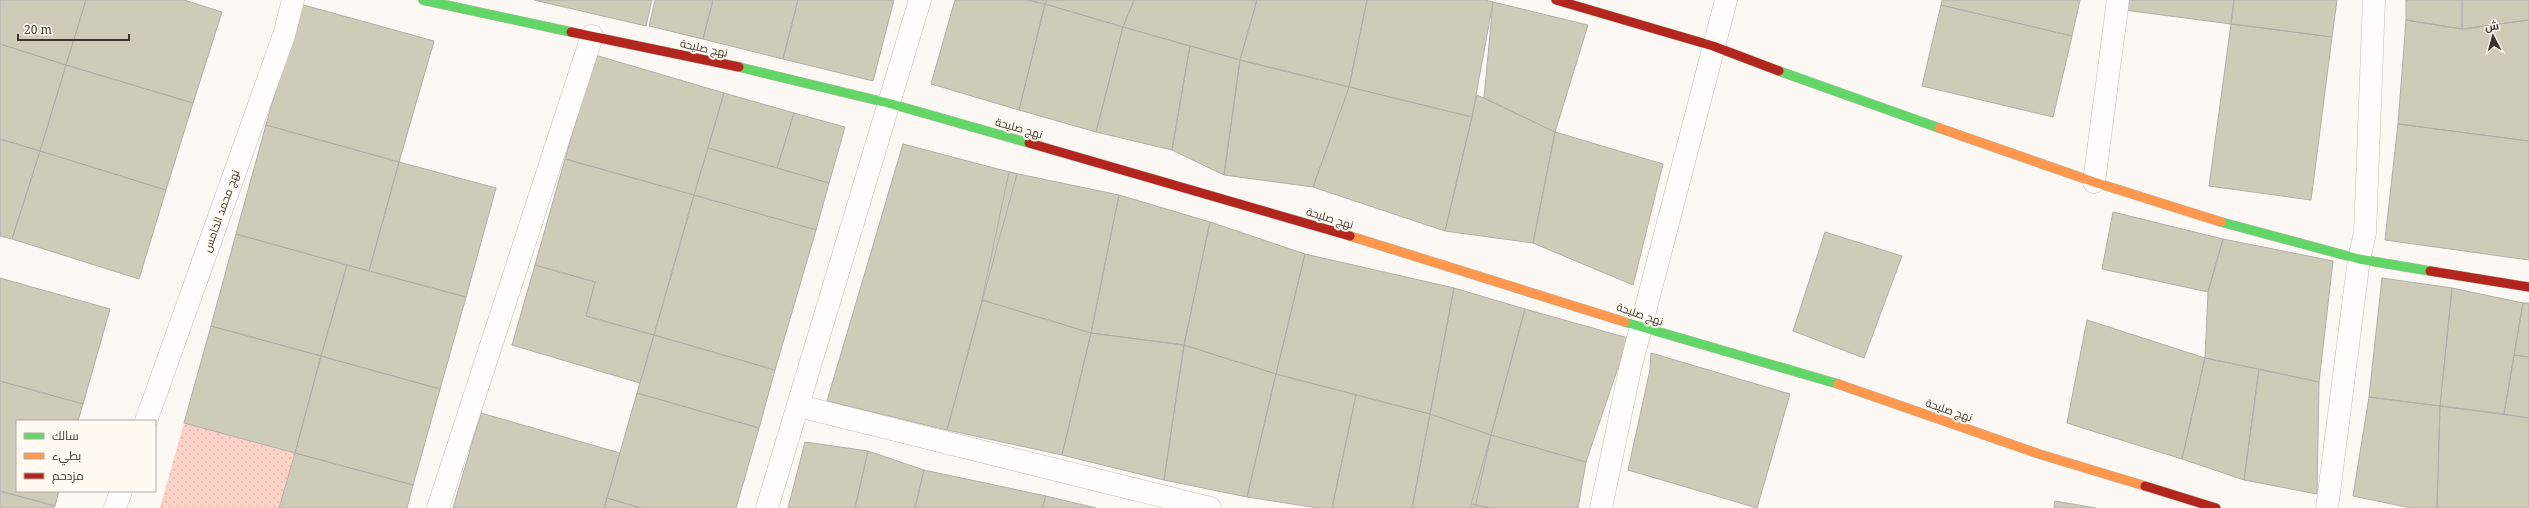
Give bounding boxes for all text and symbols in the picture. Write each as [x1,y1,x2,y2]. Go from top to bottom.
scale bar [18,16,129,42]
north arrow [2473,16,2513,56]
text: ش [2484,17,2500,34]
text: 20 m [24,21,52,38]
street label: نهج صليحة [679,35,729,61]
street label: نهج صليحة [993,114,1045,142]
street label: نهج محمد الخامس [199,168,243,254]
street label: نهج صليحة [1304,203,1356,233]
street label: نهج صليحة [1614,299,1666,329]
street label: نهج صليحة [1923,395,1975,425]
legend [16,420,156,492]
text: سالك [52,427,79,444]
text: بطيء [52,447,81,466]
text: مزدحم [52,467,84,484]

